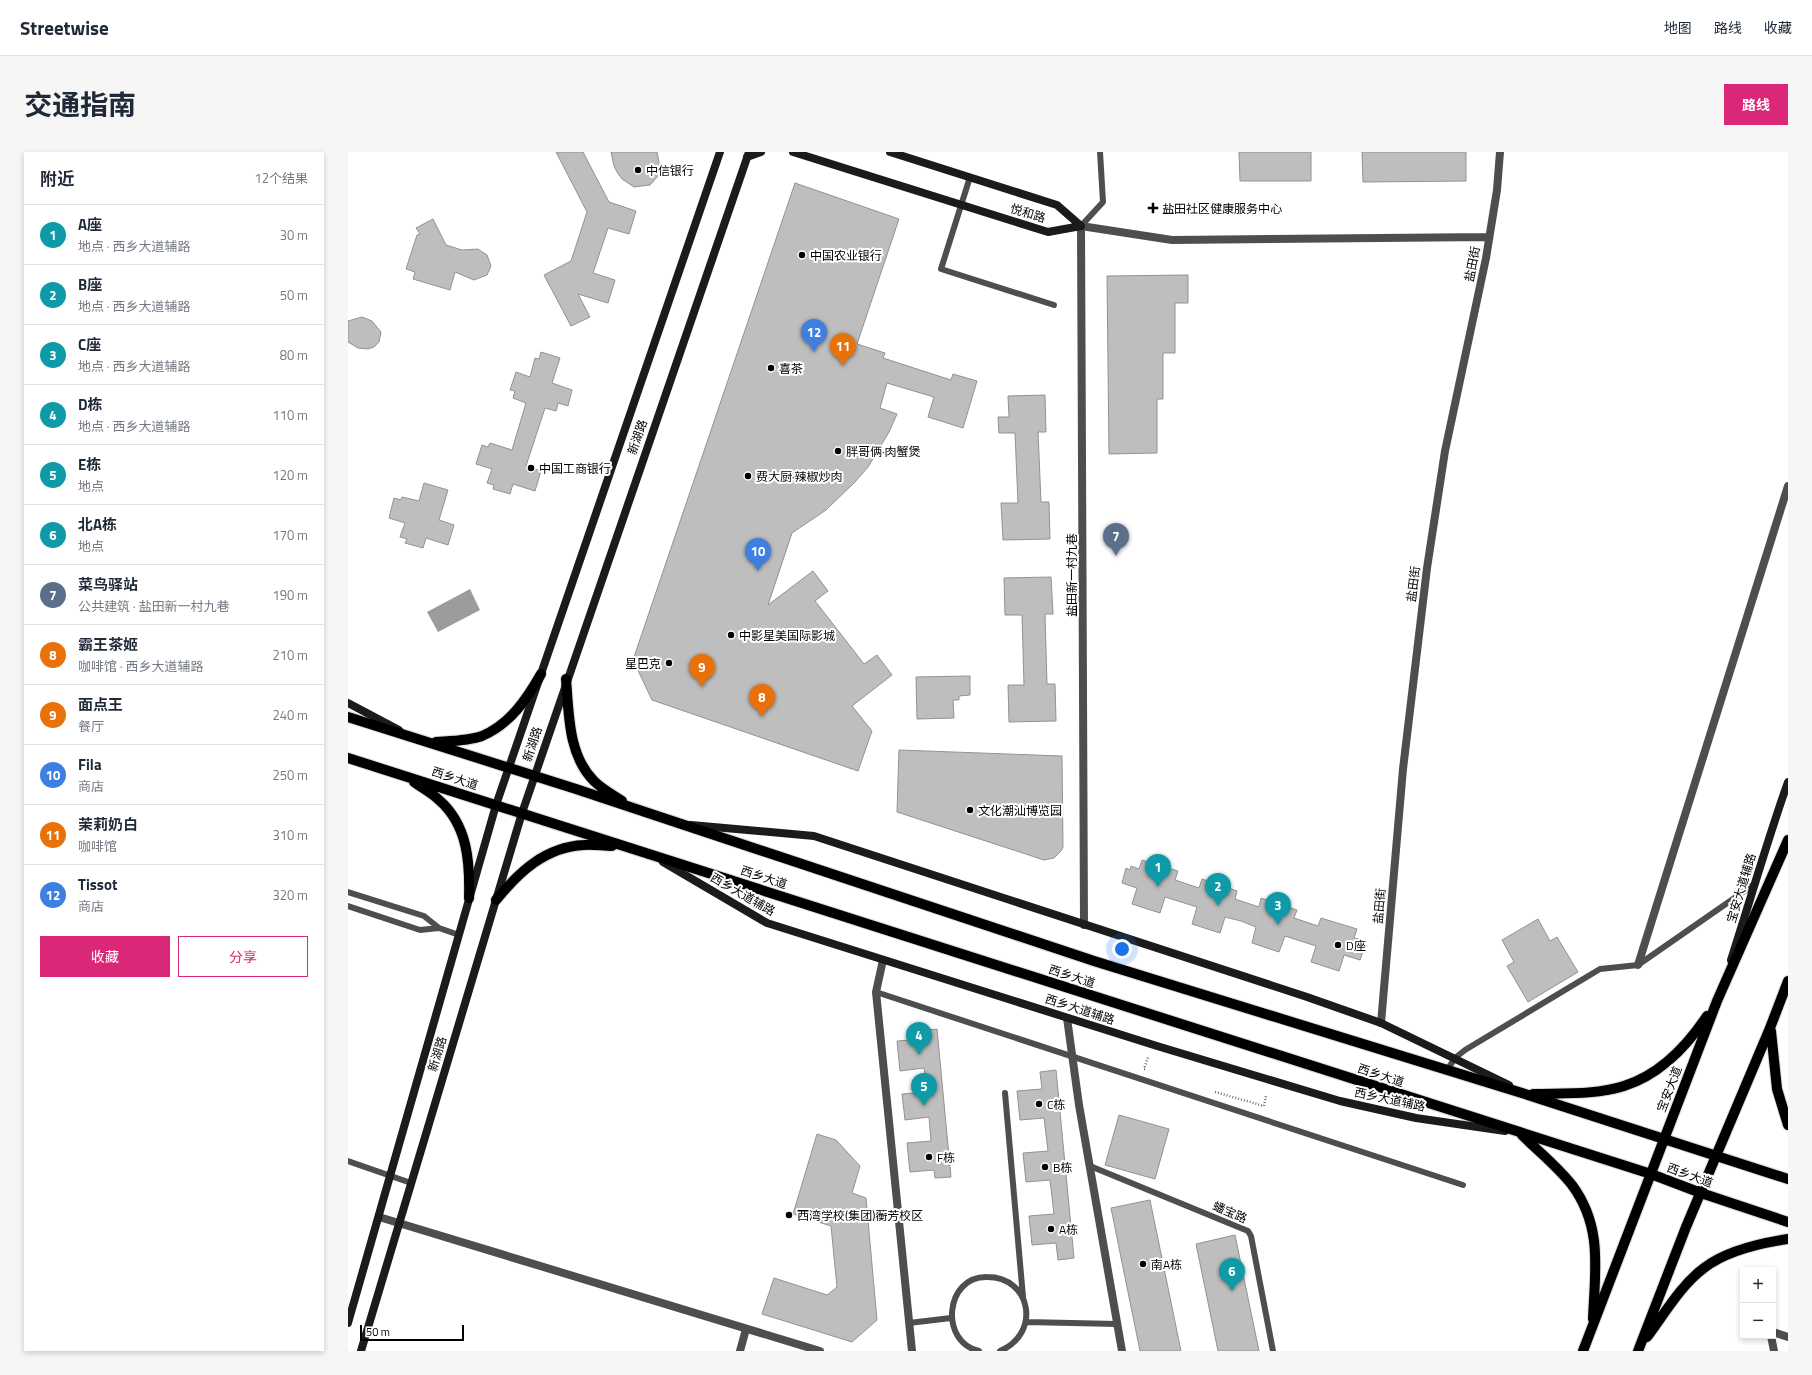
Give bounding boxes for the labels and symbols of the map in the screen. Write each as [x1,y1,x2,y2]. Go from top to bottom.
place label: 中信银行 [646,161,694,180]
marker: 中信银行 [633,165,643,175]
street label: 悦和路 [1008,199,1048,227]
place label: 盐田社区健康服务中心 [1162,199,1282,218]
marker: 盐田社区健康服务中心 [1147,202,1159,214]
street label: 盐田街 [1459,245,1485,283]
place label: 中国农业银行 [810,246,882,265]
marker: 中国农业银行 [797,250,807,260]
pin: 12 [801,319,827,352]
pin: 11 [830,333,856,366]
place label: 喜茶 [779,359,803,378]
marker: 喜茶 [766,363,776,373]
street label: 新湖路 [622,417,652,457]
place label: 胖哥俩·肉蟹煲 [846,442,921,461]
marker: 胖哥俩·肉蟹煲 [833,446,843,456]
place label: 中国工商银行 [539,459,611,478]
marker: 中国工商银行 [526,463,536,473]
place label: 费大厨·辣椒炒肉 [756,467,843,486]
marker: 费大厨·辣椒炒肉 [743,471,753,481]
pin: 7 [1103,523,1129,556]
street label: 盐田新一村九巷 [1062,533,1081,617]
pin: 10 [745,538,771,571]
street label: 盐田街 [1401,565,1425,603]
place label: 中影星美国际影城 [739,626,835,645]
marker: 中影星美国际影城 [726,630,736,640]
place label: 星巴克 [625,654,661,673]
pin: 9 [689,654,715,687]
marker: 星巴克 [664,658,674,668]
pin: 8 [749,684,775,717]
street label: 新湖路 [517,724,547,764]
street label: 西乡大道 [429,762,481,794]
place label: 文化潮汕博览园 [978,801,1062,820]
marker: 文化潮汕博览园 [965,805,975,815]
street label: 宝安大道辅路 [1721,851,1761,925]
pin: 1 [1145,854,1171,887]
street label: 西乡大道 [738,861,790,893]
street label: 西乡大道辅路 [707,868,779,920]
pin: 2 [1205,873,1231,906]
street label: 盐田街 [1368,887,1390,925]
pin: 3 [1265,892,1291,925]
place label: D座 [1346,936,1366,955]
your location [1112,939,1132,959]
marker: D座 [1333,940,1343,950]
street label: 西乡大道 [1046,960,1098,992]
street label: 西乡大道辅路 [1043,989,1117,1029]
pin: 4 [906,1022,932,1055]
street label: 新湖路 [423,1034,451,1074]
street label: 西乡大道 [1355,1059,1407,1091]
street label: 宝安大道 [1652,1063,1686,1115]
pin: 5 [911,1073,937,1106]
street label: 西乡大道辅路 [1353,1082,1427,1116]
place label: C栋 [1047,1095,1066,1114]
marker: C栋 [1034,1099,1044,1109]
place label: F栋 [937,1148,955,1167]
marker: F栋 [924,1152,934,1162]
place label: B栋 [1053,1158,1072,1177]
street label: 西乡大道 [1664,1158,1716,1192]
marker: B栋 [1040,1162,1050,1172]
street label: 蟠宝路 [1210,1196,1250,1228]
place label: 西湾学校(集团)蘅芳校区 [797,1206,923,1225]
marker: 西湾学校(集团)蘅芳校区 [784,1210,794,1220]
place label: A栋 [1059,1220,1078,1239]
marker: A栋 [1046,1224,1056,1234]
place label: 南A栋 [1151,1255,1182,1274]
pin: 6 [1219,1258,1245,1291]
marker: 南A栋 [1138,1259,1148,1269]
scale bar [360,1323,464,1342]

